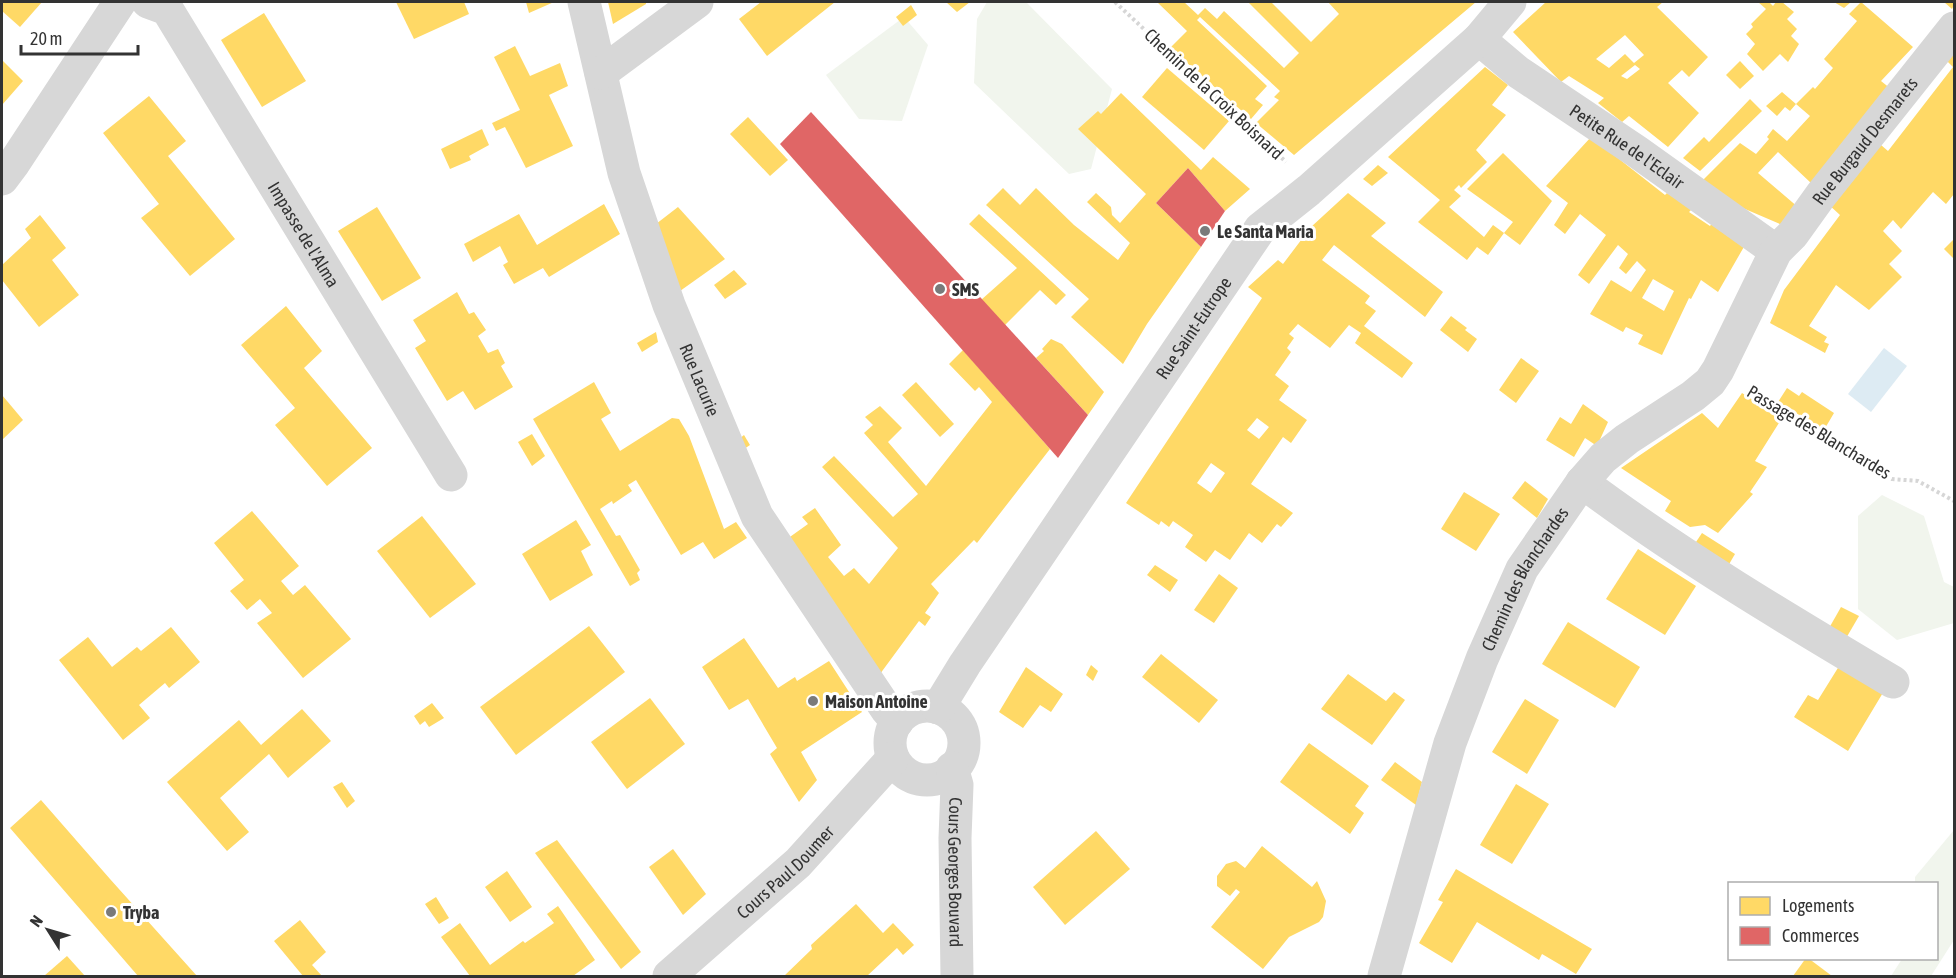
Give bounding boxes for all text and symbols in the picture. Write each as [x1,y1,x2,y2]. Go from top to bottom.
scale bar [21,18,138,56]
street label: Chemin de la Croix Boisnard [1140,24,1288,164]
text: 20 m [30,28,62,49]
street label: Rue Burgaud Desmarets [1807,73,1921,208]
street label: Petite Rue de l'Eclair [1566,99,1689,193]
street label: Impasse de l'Alma [264,178,344,291]
place label: Le Santa Maria [1217,221,1314,242]
marker: Le Santa Maria [1198,224,1212,238]
street label: Rue Saint-Eutrope [1151,273,1235,383]
place label: SMS [952,279,980,300]
marker: SMS [933,282,947,296]
street label: Rue Lacurie [676,340,725,419]
street label: Passage des Blanchardes [1743,381,1895,483]
street label: Chemin des Blanchardes [1477,503,1572,654]
place label: Maison Antoine [825,691,928,712]
marker: Maison Antoine [806,694,820,708]
street label: Cours Georges Bouvard [944,797,967,947]
street label: Cours Paul Doumer [732,820,838,923]
legend [1728,882,1938,960]
text: Logements [1782,895,1854,916]
north arrow [18,900,78,960]
place label: Tryba [123,902,159,923]
marker: Tryba [104,905,118,919]
text: N [26,912,46,930]
text: Commerces [1782,925,1859,946]

